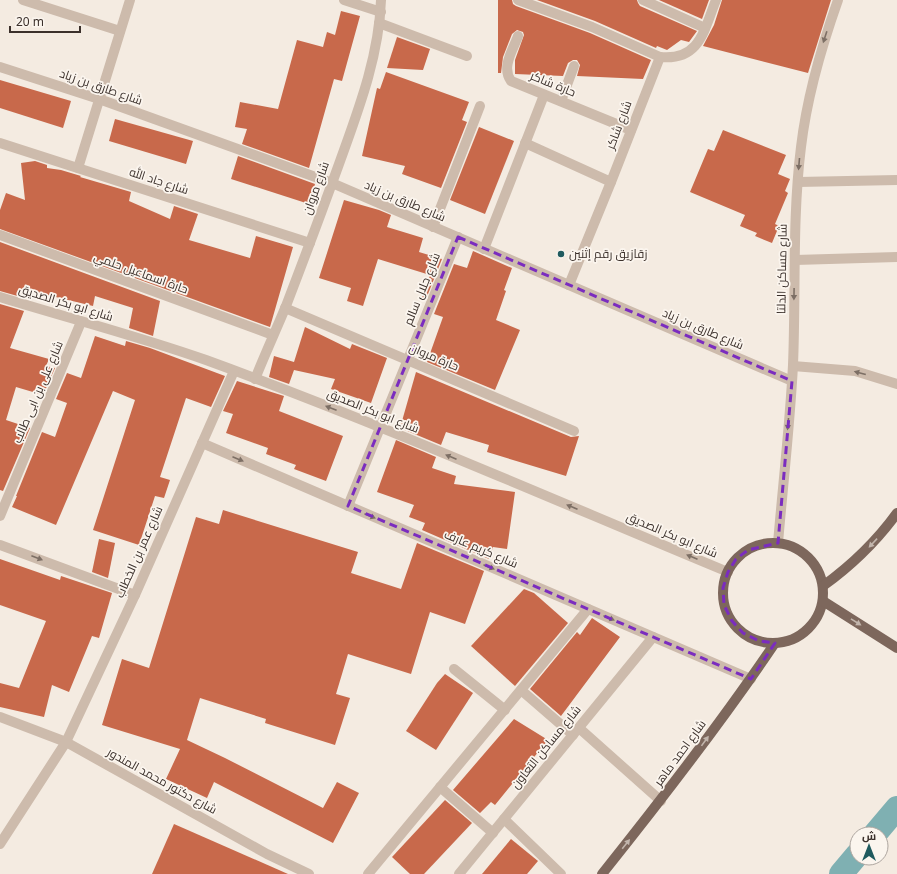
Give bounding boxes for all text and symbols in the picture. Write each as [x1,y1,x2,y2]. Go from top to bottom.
scale bar [10,8,80,34]
text: 20 m [16,13,44,30]
one-way arrow [822,31,828,43]
street label: شارع طارق بن زياد [57,64,145,109]
street label: حارة شاكر [527,66,579,100]
street label: شارع شاكر [601,98,636,153]
one-way arrow [796,158,803,170]
street label: شارع مروان [298,159,333,217]
street label: شارع جاد الله [127,163,191,198]
street label: شارع طارق بن زياد [362,176,449,225]
street label: شارع مساكن الدلتا [772,224,791,314]
place label: زقازيق رقم إثنين [569,245,648,262]
street label: حارة اسماعيل حلمي [91,248,191,299]
marker: زقازيق رقم إثنين [556,249,566,259]
street label: شارع جلال سالم [399,250,444,328]
street label: شارع ابو بكر الصديق [17,280,115,325]
one-way arrow [791,288,798,300]
street label: شارع طارق بن زياد [660,304,747,353]
street label: شارع على بن ابى طالب [8,338,67,446]
street label: حارة مروان [407,338,462,375]
one-way arrow [853,370,865,376]
street label: شارع ابو بكر الصديق [325,384,422,437]
one-way arrow [325,405,337,411]
one-way arrow [785,418,791,430]
one-way arrow [446,454,457,460]
one-way arrow [232,456,243,462]
street label: شارع عمر بن الخطاب [111,503,166,600]
one-way arrow [566,504,577,510]
street label: شارع ابو بكر الصديق [624,508,721,561]
one-way arrow [364,513,376,519]
street label: شارع كريم عارف [442,525,521,572]
one-way arrow [868,538,877,548]
one-way arrow [686,554,697,560]
one-way arrow [31,556,43,562]
one-way arrow [484,564,495,570]
one-way arrow [603,616,615,622]
one-way arrow [851,618,861,626]
street label: شارع مساكن التعاون [507,701,585,792]
street label: شارع احمد ماهر [649,716,710,790]
one-way arrow [701,735,710,746]
street label: شارع دكتور محمد المندور [103,743,220,818]
north arrow [849,826,889,866]
text: ش [862,828,876,843]
one-way arrow [622,838,631,849]

